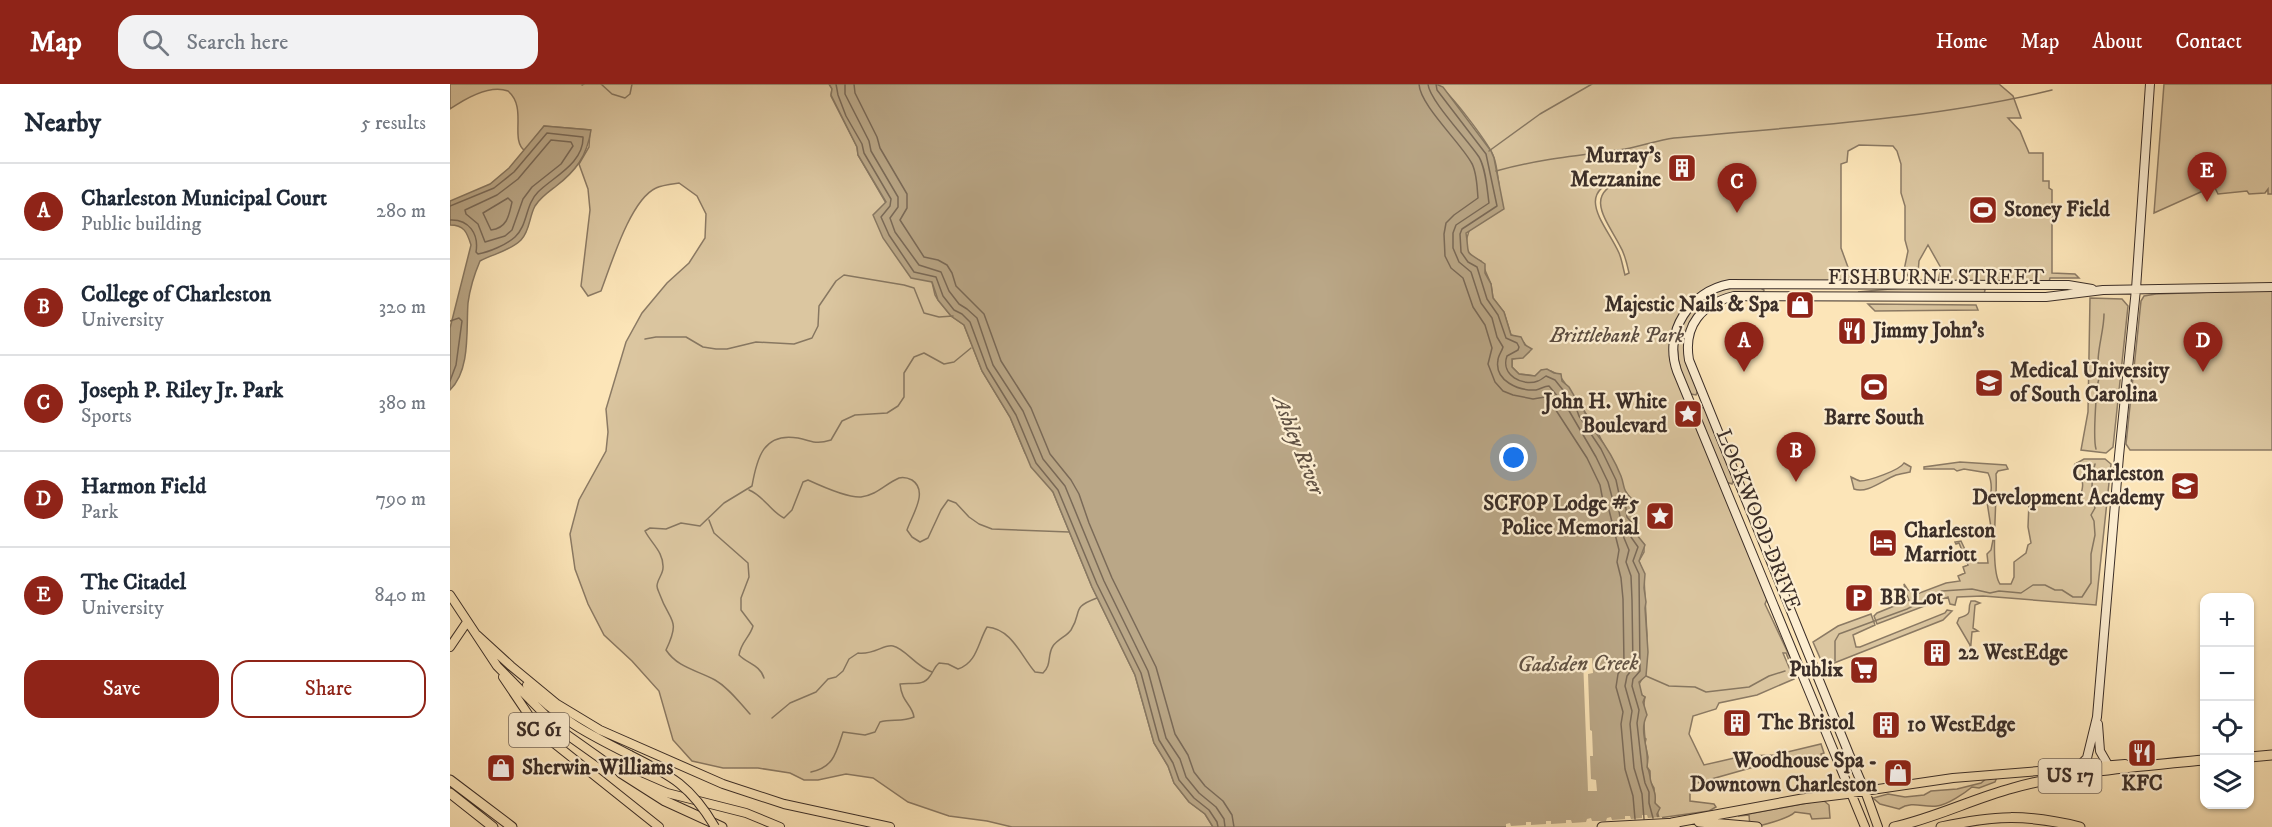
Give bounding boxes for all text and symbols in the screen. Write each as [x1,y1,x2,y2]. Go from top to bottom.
search box [118,15,538,69]
text: Map [30,25,82,60]
icon: search [139,26,172,59]
text: Search here [187,29,288,56]
text: Home [1936,29,1988,55]
text: Map [2021,29,2059,55]
text: About [2092,29,2143,55]
text: Contact [2176,29,2242,55]
text: Nearby [24,107,101,140]
text: 5 results [361,111,426,136]
place label: Murray's Mezzanine [1570,143,1661,193]
building icon: Murray's Mezzanine [1666,152,1698,184]
pin: E [2188,152,2226,202]
pin: C [1718,164,1756,213]
text: Charleston Municipal Court [81,185,327,212]
sports icon: Stoney Field [1967,194,1999,226]
place label: Stoney Field [2004,197,2110,223]
text: A [37,199,50,224]
text: 280 m [376,199,426,224]
text: Public building [81,212,201,237]
street label: FISHBURNE STREET [1828,265,2044,291]
text: College of Charleston [81,281,271,308]
shop icon: Majestic Nails & Spa [1784,289,1816,321]
place label: Majestic Nails & Spa [1604,292,1780,319]
text: B [37,295,50,320]
text: 320 m [379,295,426,320]
text: University [81,308,164,333]
restaurant icon: Jimmy John's [1836,315,1868,347]
place label: Jimmy John's [1871,318,1984,344]
pin: A [1724,322,1764,372]
pin: D [2184,322,2222,372]
park label: Brittlebank Park [1549,323,1684,349]
place label: Medical University of South Carolina [2010,358,2170,408]
school or university icon: Medical University of South Carolina [1973,367,2005,399]
sports icon: Barre South [1858,371,1890,403]
text: Joseph P. Riley Jr. Park [81,377,283,404]
water label: Ashley River [1265,389,1331,501]
place label: John H. White Boulevard [1542,389,1668,439]
text: C [37,391,50,416]
text: 380 m [378,391,426,416]
place icon: John H. White Boulevard [1672,398,1704,430]
text: Sports [81,404,132,429]
place label: Barre South [1824,405,1925,431]
street label: LOCKWOOD DRIVE [1710,425,1806,615]
pin: B [1776,432,1816,482]
your location [1499,443,1528,472]
place label: Charleston Development Academy [1972,461,2165,511]
school or university icon: Charleston Development Academy [2169,470,2201,502]
text: Harmon Field [81,473,206,500]
text: D [36,487,51,512]
text: 790 m [375,487,426,512]
place label: SCFOP Lodge #5 Police Memorial [1483,491,1640,541]
text: Park [81,500,118,525]
place icon: SCFOP Lodge #5 Police Memorial [1644,500,1676,532]
place label: Charleston Marriott [1904,518,1996,568]
hotel icon: Charleston Marriott [1867,527,1899,559]
text: The Citadel [81,569,186,596]
parking icon: BB Lot [1843,582,1875,614]
text: E [36,583,51,608]
text: 840 m [374,583,426,608]
place label: BB Lot [1880,585,1943,611]
map controls [2200,593,2254,809]
button: + [2200,593,2254,647]
text: University [81,596,164,621]
building icon: 22 WestEdge [1921,637,1953,669]
place label: 22 WestEdge [1958,640,2068,666]
button: − [2200,647,2254,701]
water label: Gadsden Creek [1517,649,1640,679]
supermarket icon: Publix [1848,654,1880,686]
place label: Publix [1789,657,1844,683]
button: Save [24,660,219,718]
button: Share [231,660,426,718]
button: locate [2200,701,2254,755]
building icon: The Bristol [1721,707,1753,739]
building icon: 10 WestEdge [1870,709,1902,741]
place label: The Bristol [1757,710,1855,736]
place label: 10 WestEdge [1907,712,2016,738]
road number: SC 61 [509,713,569,747]
restaurant icon: KFC [2126,737,2158,769]
place label: Woodhouse Spa - Downtown Charleston [1690,748,1878,798]
shop icon: Sherwin-Williams [485,752,517,784]
place label: Sherwin-Williams [522,755,673,781]
button: layers [2200,755,2254,809]
shop icon: Woodhouse Spa - Downtown Charleston [1882,757,1914,789]
road number: US 17 [2038,759,2102,793]
place label: KFC [2121,771,2163,797]

